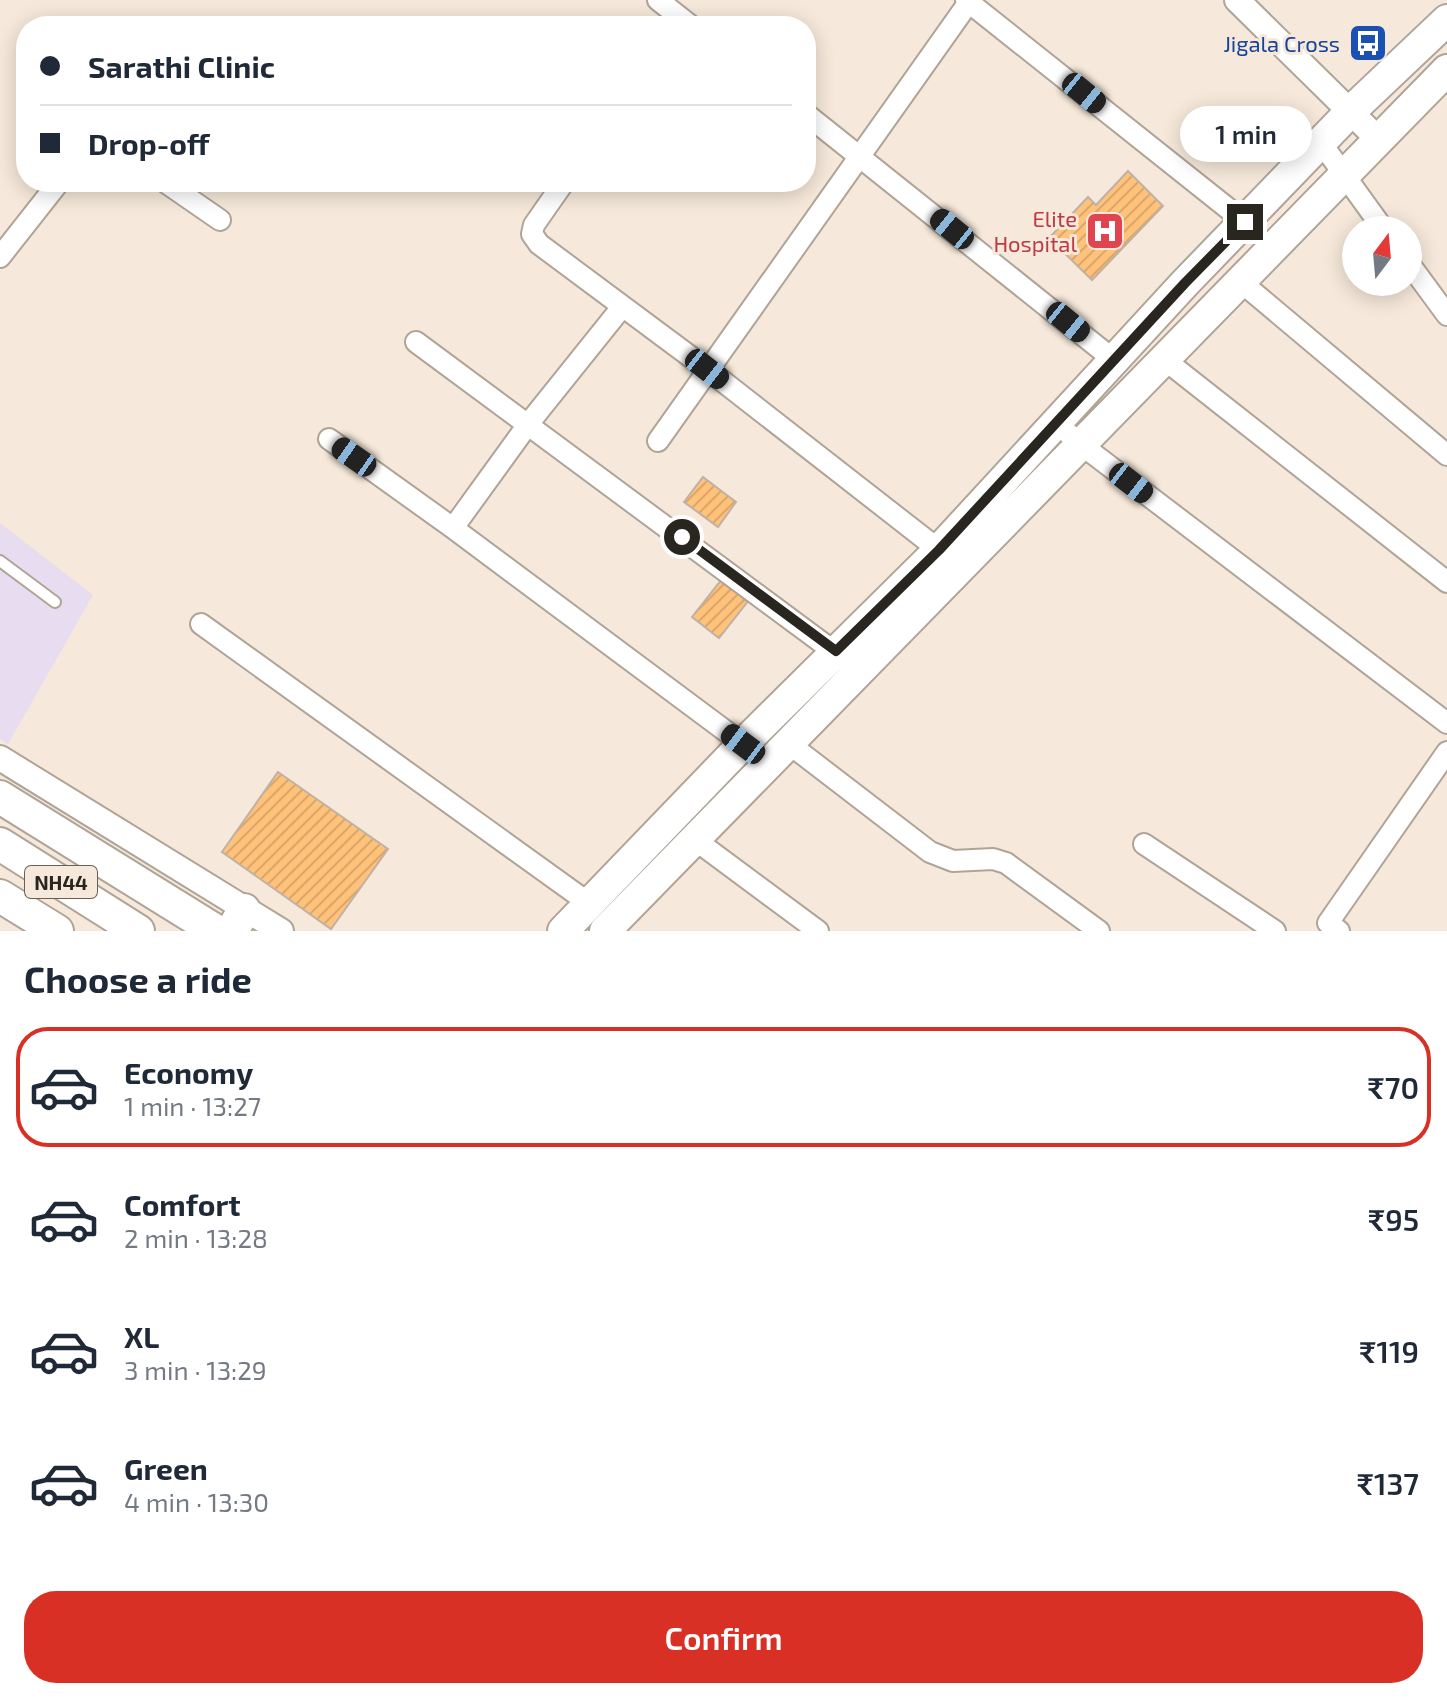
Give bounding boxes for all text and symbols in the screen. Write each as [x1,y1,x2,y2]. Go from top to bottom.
bus stop icon: Jigala Cross [1347,22,1389,64]
place label: Jigala Cross [1223,30,1340,56]
text: Sarathi Clinic [88,48,275,84]
car [1058,69,1110,117]
callout: 1 min [1179,106,1311,162]
text: 1 min [1215,118,1277,149]
text: Drop-off [88,125,210,161]
route end [1227,204,1263,240]
car [926,205,978,253]
place label: Elite Hospital [993,205,1077,256]
hospital icon: Elite Hospital [1084,210,1126,252]
north arrow [1342,216,1422,296]
map controls [1342,216,1422,296]
car [1042,298,1094,346]
car [681,345,733,393]
car [327,433,381,481]
car [1105,459,1157,507]
route start [664,519,700,555]
car [717,720,769,768]
road number: NH44 [25,866,97,898]
text: Choose a ride [24,957,252,1000]
icon: car [28,1051,100,1123]
text: Economy [124,1054,253,1090]
text: ₹70 [1367,1069,1419,1105]
text: 1 min · 13:27 [124,1090,261,1121]
icon: car [28,1183,100,1255]
text: Comfort [124,1186,241,1222]
text: ₹95 [1368,1201,1419,1237]
text: 2 min · 13:28 [124,1222,268,1253]
icon: car [28,1315,100,1387]
text: XL [124,1318,159,1354]
text: ₹119 [1359,1333,1419,1369]
text: 3 min · 13:29 [124,1354,267,1385]
icon: car [28,1447,100,1519]
text: Green [124,1450,208,1486]
text: ₹137 [1357,1465,1419,1501]
text: 4 min · 13:30 [124,1486,269,1517]
button: Confirm [24,1591,1423,1683]

